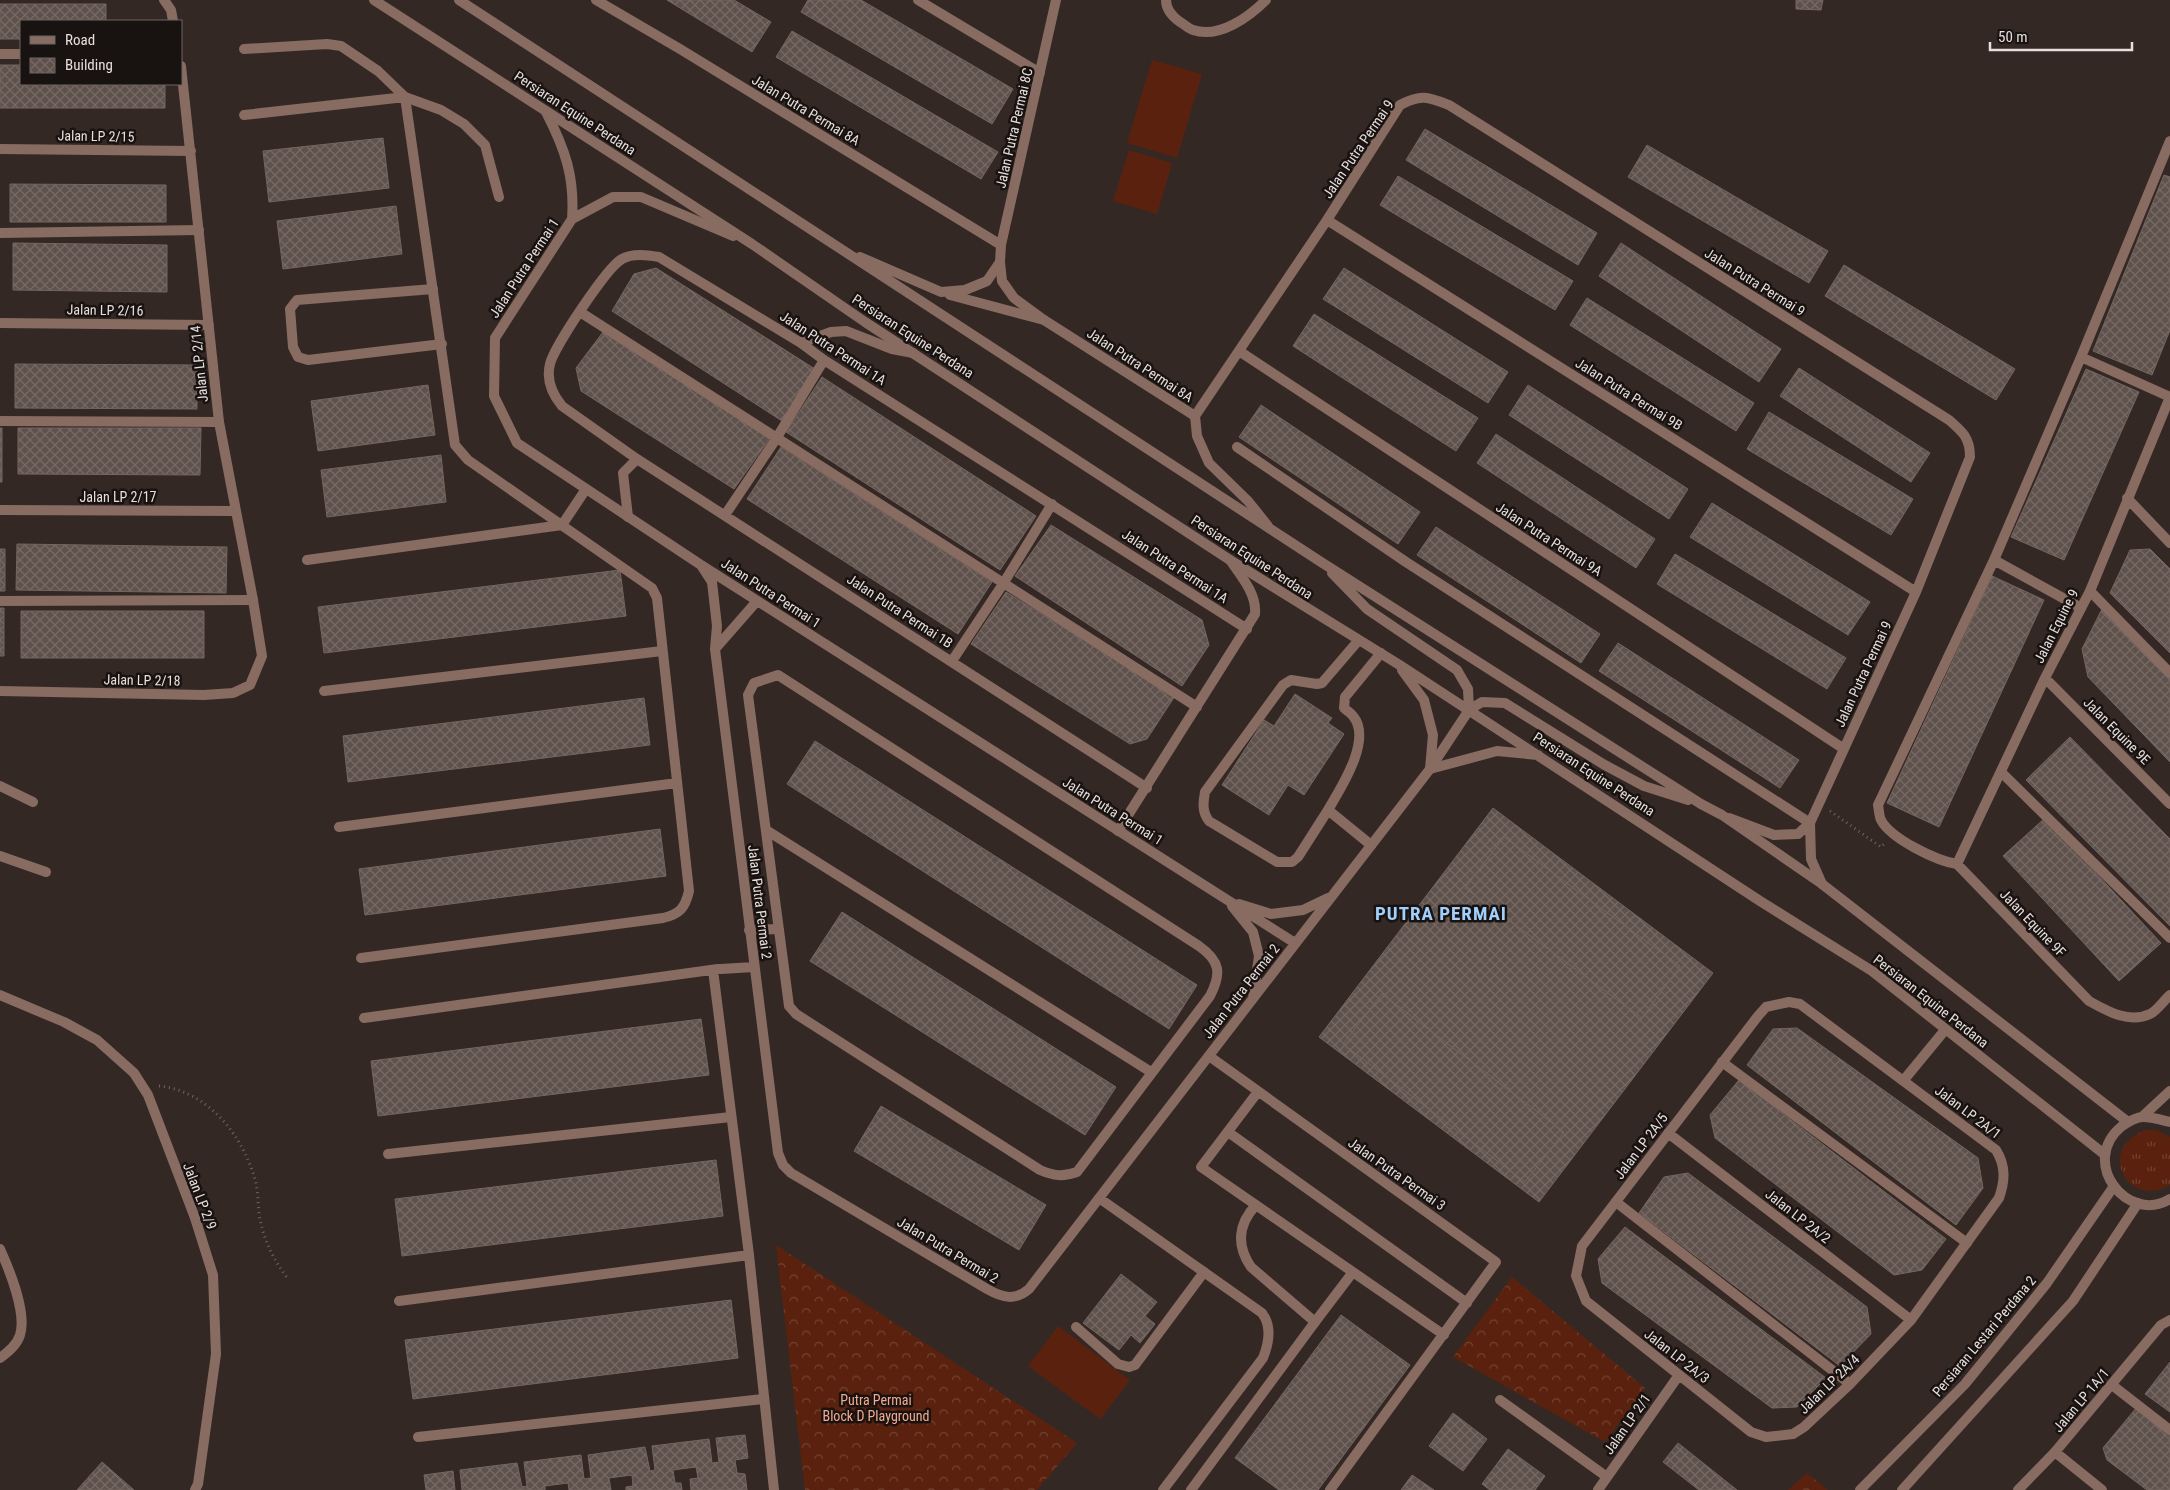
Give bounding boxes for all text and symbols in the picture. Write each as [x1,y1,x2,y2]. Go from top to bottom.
legend [20,20,182,85]
scale bar [1990,20,2132,52]
text: 50 m [1998,28,2028,46]
text: Road [65,31,95,49]
text: Building [65,56,113,74]
street label: Jalan Putra Permai 8C [992,66,1036,190]
street label: Persiaran Equine Perdana [511,68,639,158]
street label: Jalan Putra Permai 8A [749,71,863,149]
street label: Jalan Putra Permai 9 [1319,97,1397,201]
street label: Jalan LP 2/15 [57,127,135,145]
street label: Jalan Putra Permai 1 [486,215,562,321]
street label: Jalan Putra Permai 9 [1702,245,1808,319]
street label: Persiaran Equine Perdana [849,291,977,381]
street label: Jalan LP 2/16 [66,301,144,319]
street label: Jalan Putra Permai 1A [777,308,889,388]
street label: Jalan LP 2/14 [187,325,211,403]
street label: Jalan Putra Permai 8A [1084,325,1196,405]
street label: Jalan Putra Permai 9B [1573,355,1685,433]
street label: Jalan LP 2/17 [80,489,157,505]
street label: Jalan Putra Permai 9A [1493,499,1605,579]
street label: Persiaran Equine Perdana [1188,512,1316,602]
street label: Jalan Putra Permai 1A [1119,526,1231,606]
street label: Jalan Putra Permai 1 [718,555,824,631]
street label: Jalan Putra Permai 1B [844,571,956,651]
street label: Jalan Equine 9 [2031,586,2081,666]
street label: Jalan Putra Permai 9 [1831,618,1895,730]
street label: Jalan LP 2/18 [103,671,181,689]
street label: Jalan Equine 9E [2080,694,2154,768]
street label: Persiaran Equine Perdana [1530,729,1658,819]
street label: Jalan Putra Permai 1 [1060,774,1166,848]
street label: Jalan Putra Permai 2 [745,844,775,960]
street label: Jalan Equine 9F [1997,886,2069,960]
district label: PUTRA PERMAI [1375,902,1507,925]
street label: Jalan Putra Permai 2 [1199,941,1283,1041]
street label: Persiaran Equine Perdana [1870,951,1992,1051]
street label: Jalan LP 2A/1 [1932,1082,2004,1142]
street label: Jalan LP 2A/5 [1611,1110,1671,1182]
street label: Jalan Putra Permai 3 [1345,1134,1449,1214]
street label: Jalan LP 2/9 [180,1160,220,1232]
street label: Jalan LP 2A/2 [1762,1186,1834,1246]
street label: Jalan Putra Permai 2 [895,1214,1001,1287]
street label: Persiaran Lestari Perdana 2 [1929,1272,2039,1399]
street label: Jalan LP 2A/3 [1641,1326,1713,1386]
street label: Jalan LP 2A/4 [1795,1351,1863,1417]
street label: Jalan LP 1A/1 [2050,1365,2112,1435]
street label: Jalan LP 2/1 [1600,1391,1654,1457]
park label: Putra Permai Block D Playground [823,1392,929,1424]

